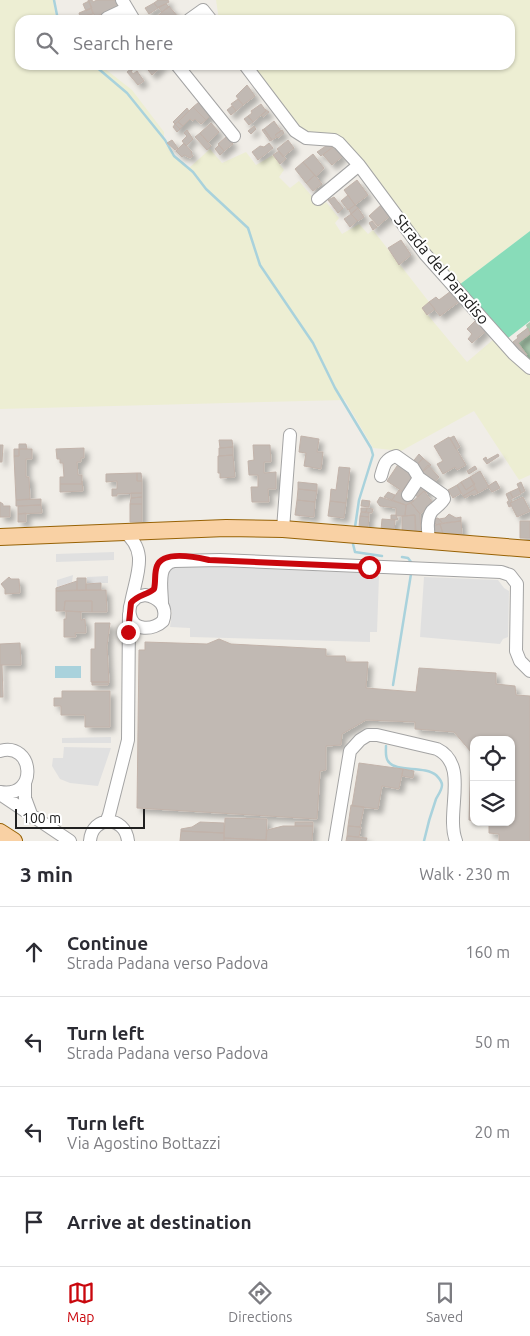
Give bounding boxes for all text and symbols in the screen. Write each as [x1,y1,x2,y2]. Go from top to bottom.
search box [15,15,515,70]
icon: search [33,29,61,57]
text: Search here [73,32,173,54]
street label: Strada del Paradiso [391,210,493,328]
route start [358,556,381,579]
route end [117,621,140,644]
map controls [470,736,515,826]
button: locate [470,736,515,781]
button: layers [470,781,515,826]
scale bar [15,806,145,829]
text: 100 m [22,810,61,826]
text: 3 min [20,862,73,886]
text: Walk · 230 m [419,865,510,883]
text: Continue [67,932,148,954]
icon: ahead [20,938,48,966]
text: 160 m [465,943,510,961]
text: Strada Padana verso Padova [67,954,268,972]
text: Turn left [67,1022,145,1044]
icon: left [20,1028,48,1056]
text: 50 m [474,1033,510,1051]
text: Strada Padana verso Padova [67,1044,268,1062]
text: Turn left [67,1112,145,1134]
icon: left [20,1118,48,1146]
text: 20 m [474,1123,510,1141]
text: Via Agostino Bottazzi [67,1134,221,1152]
icon: arrive [20,1208,48,1236]
text: Arrive at destination [67,1211,252,1233]
tab: Map [67,1279,95,1325]
tab: Directions [228,1279,292,1325]
tab: Saved [426,1279,463,1325]

